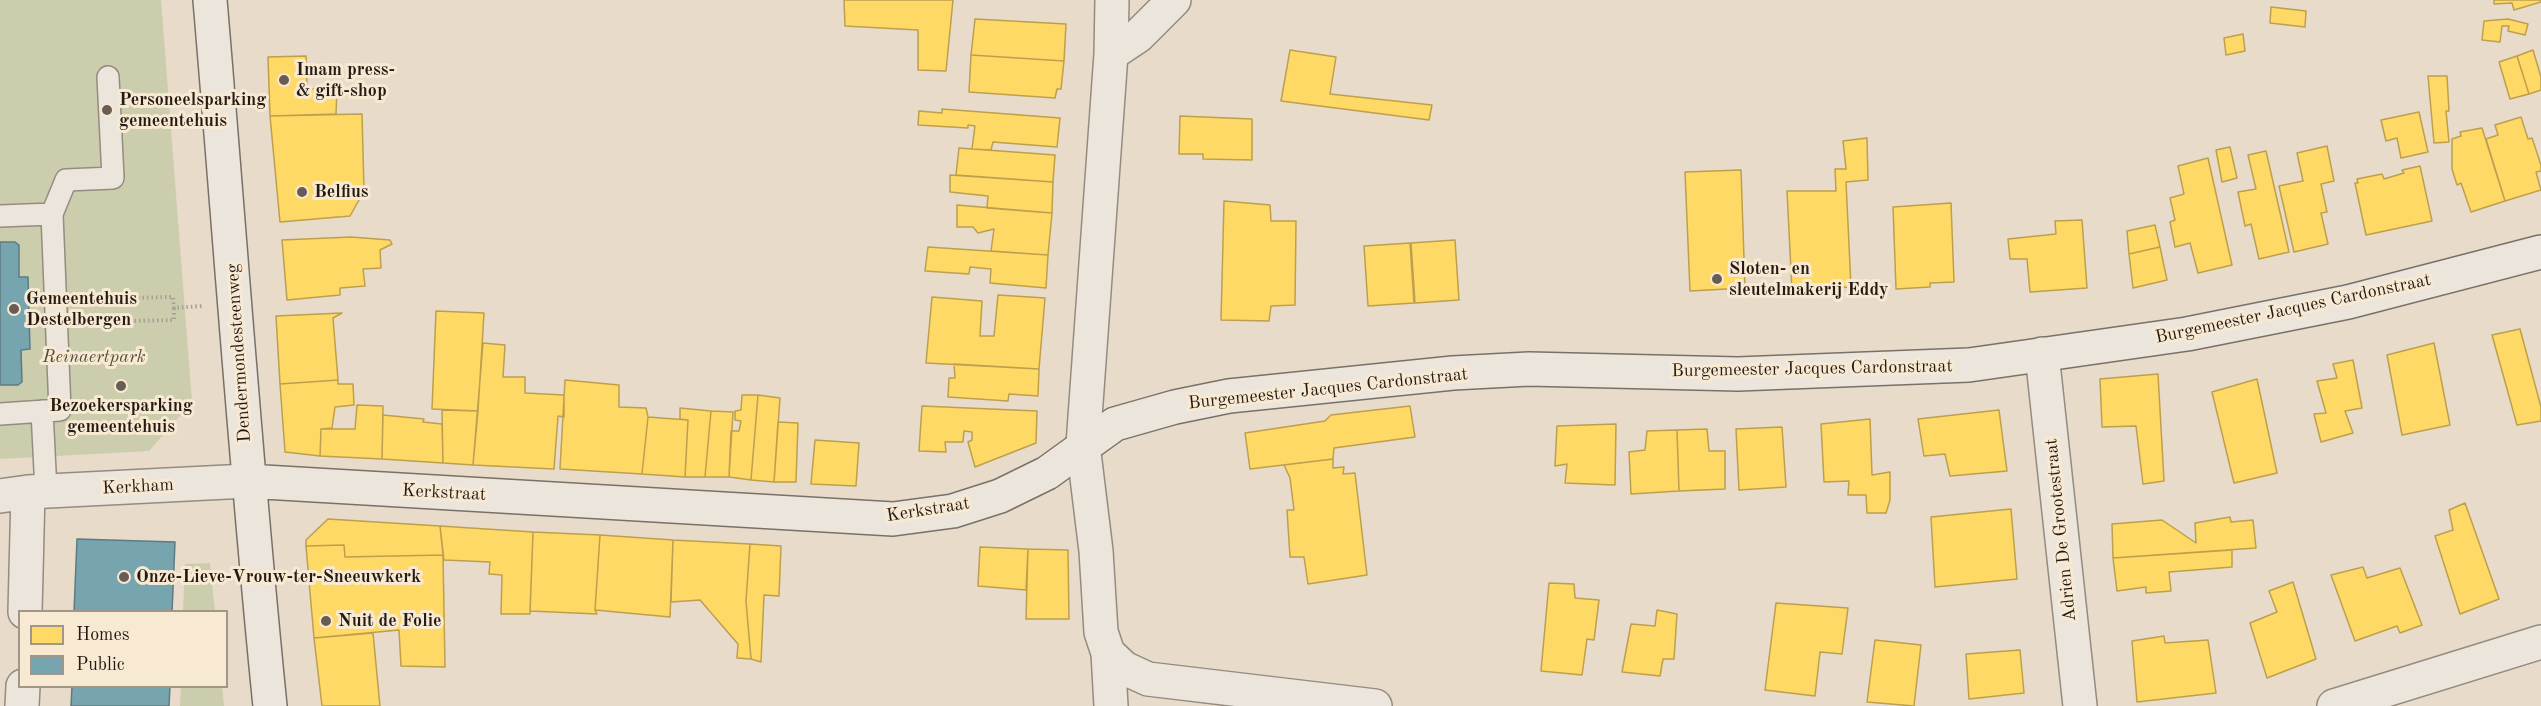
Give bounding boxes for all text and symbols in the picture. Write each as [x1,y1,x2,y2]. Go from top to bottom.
place label: Imam press- & gift-shop [296,59,395,101]
marker: Imam press- & gift-shop [277,73,291,87]
place label: Personeelsparking gemeentehuis [119,89,266,132]
marker: Personeelsparking gemeentehuis [100,103,114,117]
place label: Belfius [314,181,369,203]
marker: Belfius [295,185,309,199]
place label: Sloten- en sleutelmakerij Eddy [1729,258,1889,300]
street label: Dendermondesteenweg [222,263,256,443]
street label: Burgemeester Jacques Cardonstraat [2153,269,2433,349]
marker: Sloten- en sleutelmakerij Eddy [1710,272,1724,286]
place label: Gemeentehuis Destelbergen [26,288,137,330]
marker: Gemeentehuis Destelbergen [7,302,21,316]
park label: Reinaertpark [42,346,146,368]
street label: Burgemeester Jacques Cardonstraat [1671,356,1953,382]
street label: Burgemeester Jacques Cardonstraat [1187,364,1469,414]
marker: Bezoekersparking gemeentehuis [114,379,128,393]
place label: Bezoekersparking gemeentehuis [49,395,193,438]
street label: Adrien De Grootestraat [2041,437,2081,623]
street label: Kerkham [102,474,174,500]
street label: Kerkstraat [401,480,487,506]
street label: Kerkstraat [885,493,971,527]
place label: Onze-Lieve-Vrouw-ter-Sneeuwkerk [136,566,421,588]
marker: Onze-Lieve-Vrouw-ter-Sneeuwkerk [117,570,131,584]
legend [18,610,228,688]
place label: Nuit de Folie [338,610,441,632]
marker: Nuit de Folie [319,614,333,628]
text: Homes [76,626,130,644]
text: Public [76,656,125,674]

